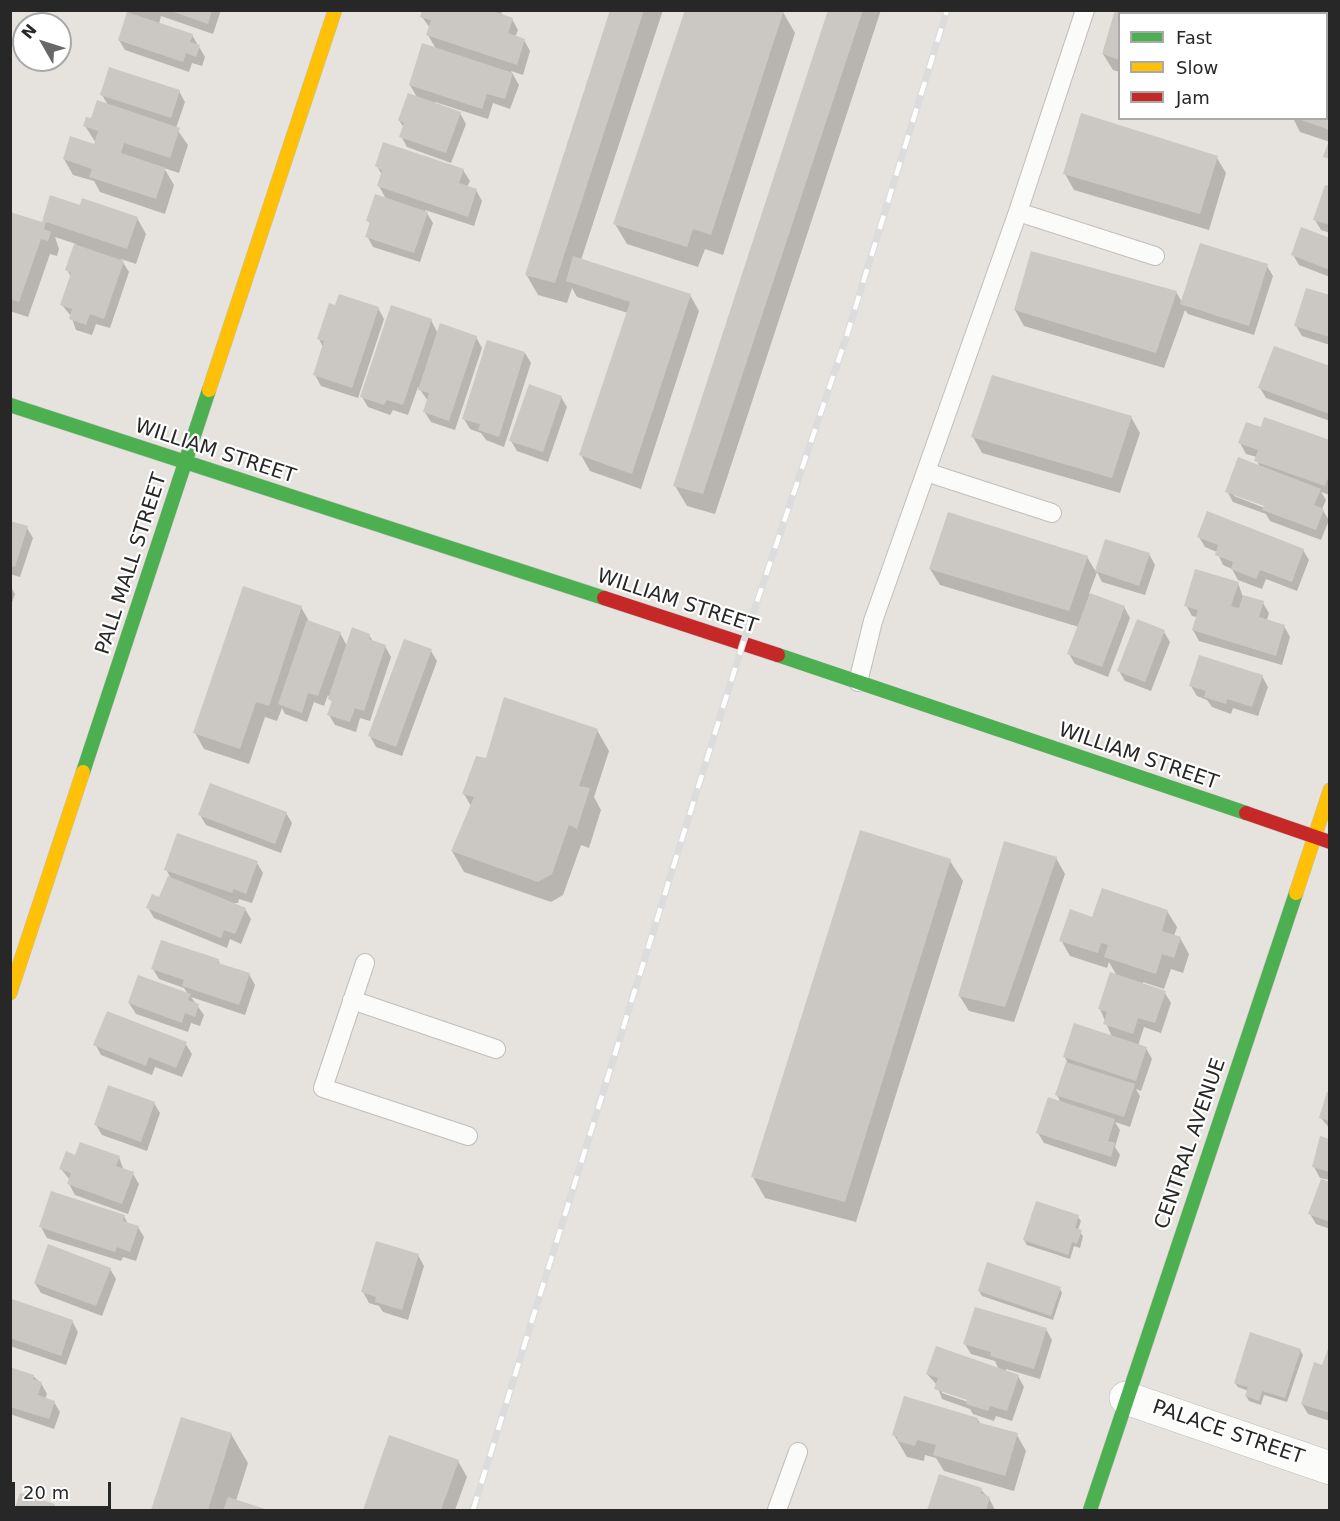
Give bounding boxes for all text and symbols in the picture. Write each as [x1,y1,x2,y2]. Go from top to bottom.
north arrow [12,12,72,72]
legend [1118,12,1328,120]
text: N [18,20,41,43]
text: Fast [1176,27,1212,48]
text: Slow [1176,57,1218,78]
text: Jam [1176,87,1210,108]
street label: WILLIAM STREET [132,415,298,489]
street label: PALL MALL STREET [91,470,173,658]
street label: WILLIAM STREET [594,565,760,639]
street label: WILLIAM STREET [1055,718,1221,796]
street label: CENTRAL AVENUE [1151,1055,1231,1233]
street label: PALACE STREET [1149,1396,1307,1470]
scale bar [15,1470,114,1508]
text: 20 m [23,1482,69,1503]

